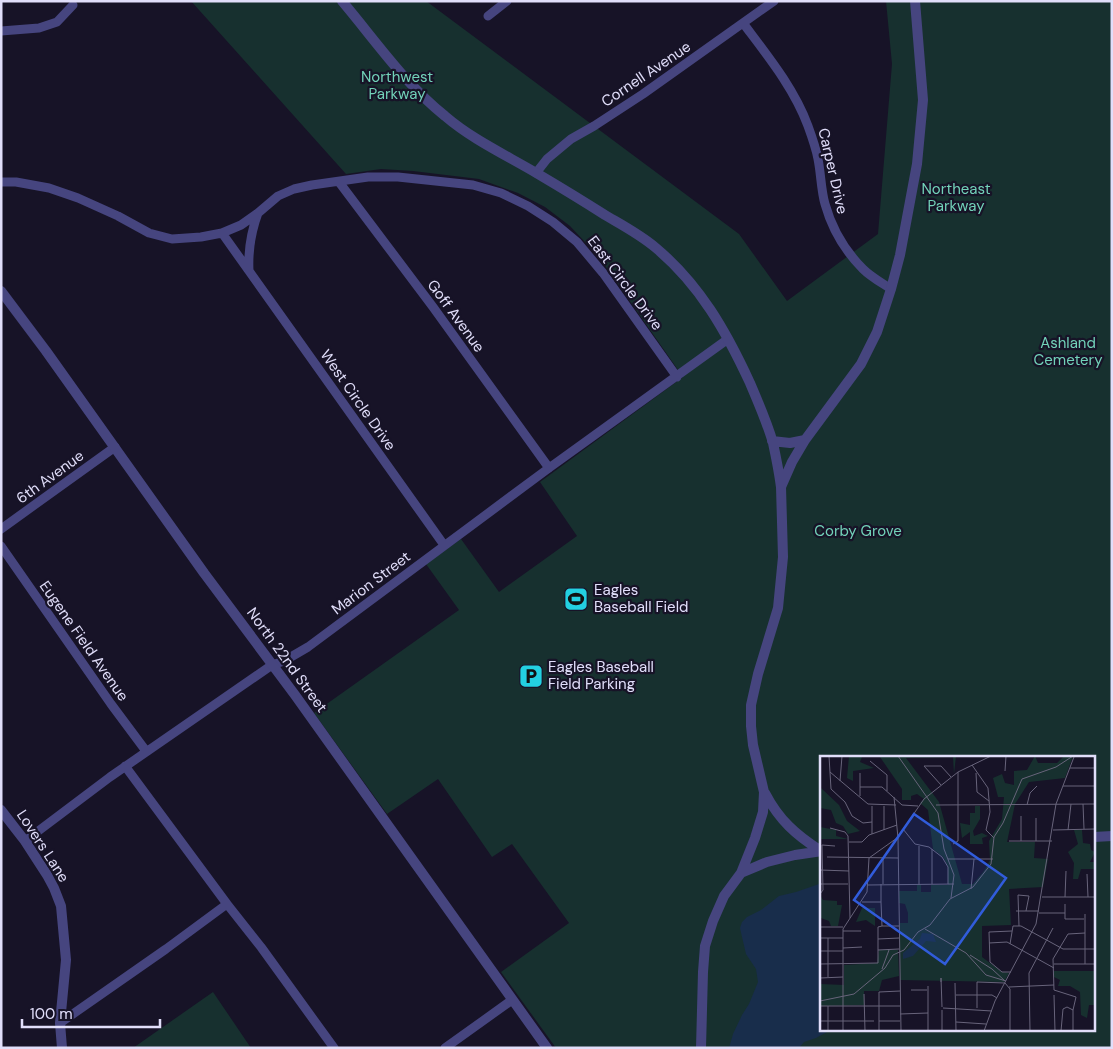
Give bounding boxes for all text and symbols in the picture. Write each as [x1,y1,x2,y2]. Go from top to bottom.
street label: Cornell Avenue [597,37,695,111]
park label: Northwest Parkway [361,67,433,104]
street label: Carper Drive [813,126,853,216]
park label: Northeast Parkway [921,179,991,216]
street label: East Circle Drive [583,232,667,334]
street label: Goff Avenue [423,276,489,356]
park label: Ashland Cemetery [1034,333,1103,370]
street label: West Circle Drive [316,346,400,454]
street label: 6th Avenue [12,446,88,508]
park label: Corby Grove [814,521,902,541]
street label: Marion Street [327,547,415,619]
street label: Eugene Field Avenue [35,577,133,705]
place label: Eagles Baseball Field [594,580,688,617]
sports icon: Eagles Baseball Field [563,586,589,612]
street label: North 22nd Street [242,604,332,717]
place label: Eagles Baseball Field Parking [548,657,654,694]
parking icon: Eagles Baseball Field Parking [518,663,544,689]
inset map [820,756,1096,1032]
street label: Lovers Lane [12,806,74,886]
scale bar [22,996,160,1028]
text: 100 m [30,1004,73,1024]

